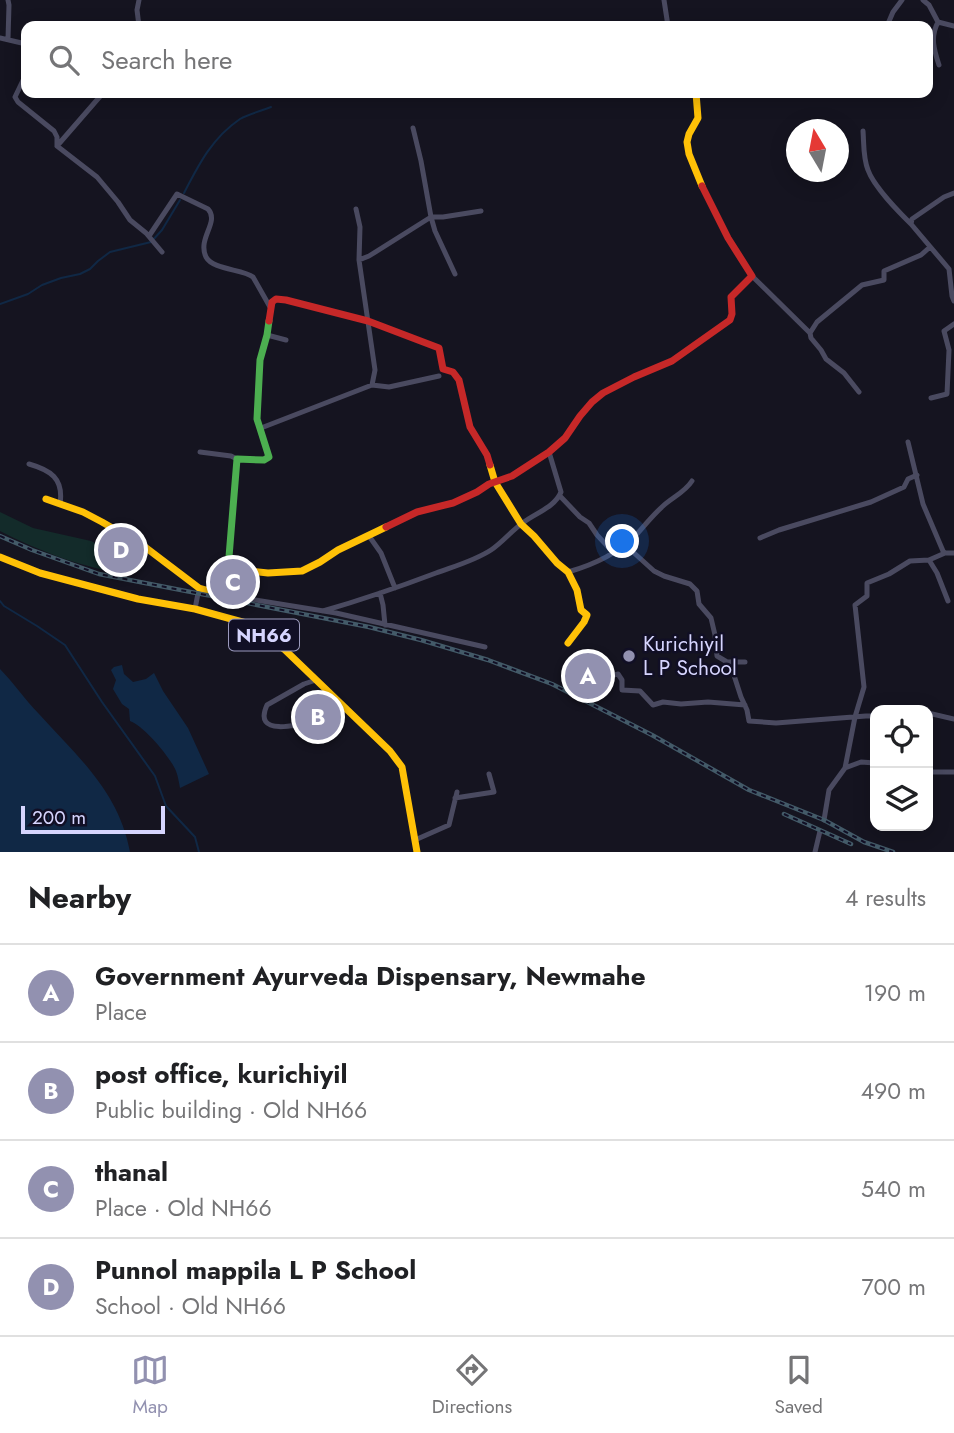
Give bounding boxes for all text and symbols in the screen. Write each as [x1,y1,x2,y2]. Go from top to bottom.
search box [21,21,933,98]
icon: search [45,41,83,79]
text: Search here [101,41,233,79]
north arrow [786,119,849,182]
pin: D [98,524,144,576]
your location [605,524,639,558]
pin: C [210,556,256,608]
road number: NH66 [229,620,299,650]
place label: Kurichiyil L P School [643,629,737,683]
marker: Kurichiyil L P School [621,648,637,664]
pin: A [565,650,611,702]
pin: B [295,691,341,743]
map controls [870,705,933,831]
button: locate [870,705,933,768]
button: layers [870,768,933,831]
scale bar [21,803,164,835]
text: 200 m [32,804,86,831]
text: Nearby [28,876,131,919]
text: 4 results [845,881,926,915]
text: Government Ayurveda Dispensary, Newmahe [95,957,646,995]
text: A [43,976,59,1010]
text: 190 m [864,976,926,1010]
text: Place [95,995,147,1029]
text: post office, kurichiyil [95,1055,348,1093]
text: B [43,1074,59,1108]
text: 490 m [861,1074,926,1108]
text: Public building · Old NH66 [95,1093,367,1127]
text: thanal [95,1153,168,1191]
text: C [43,1172,59,1206]
text: 540 m [861,1172,926,1206]
text: Place · Old NH66 [95,1191,272,1225]
text: Punnol mappila L P School [95,1251,416,1289]
text: D [43,1270,59,1304]
text: 700 m [861,1270,926,1304]
text: School · Old NH66 [95,1289,286,1323]
tab: Map [131,1351,169,1420]
tab: Directions [432,1351,512,1420]
tab: Saved [775,1351,823,1420]

